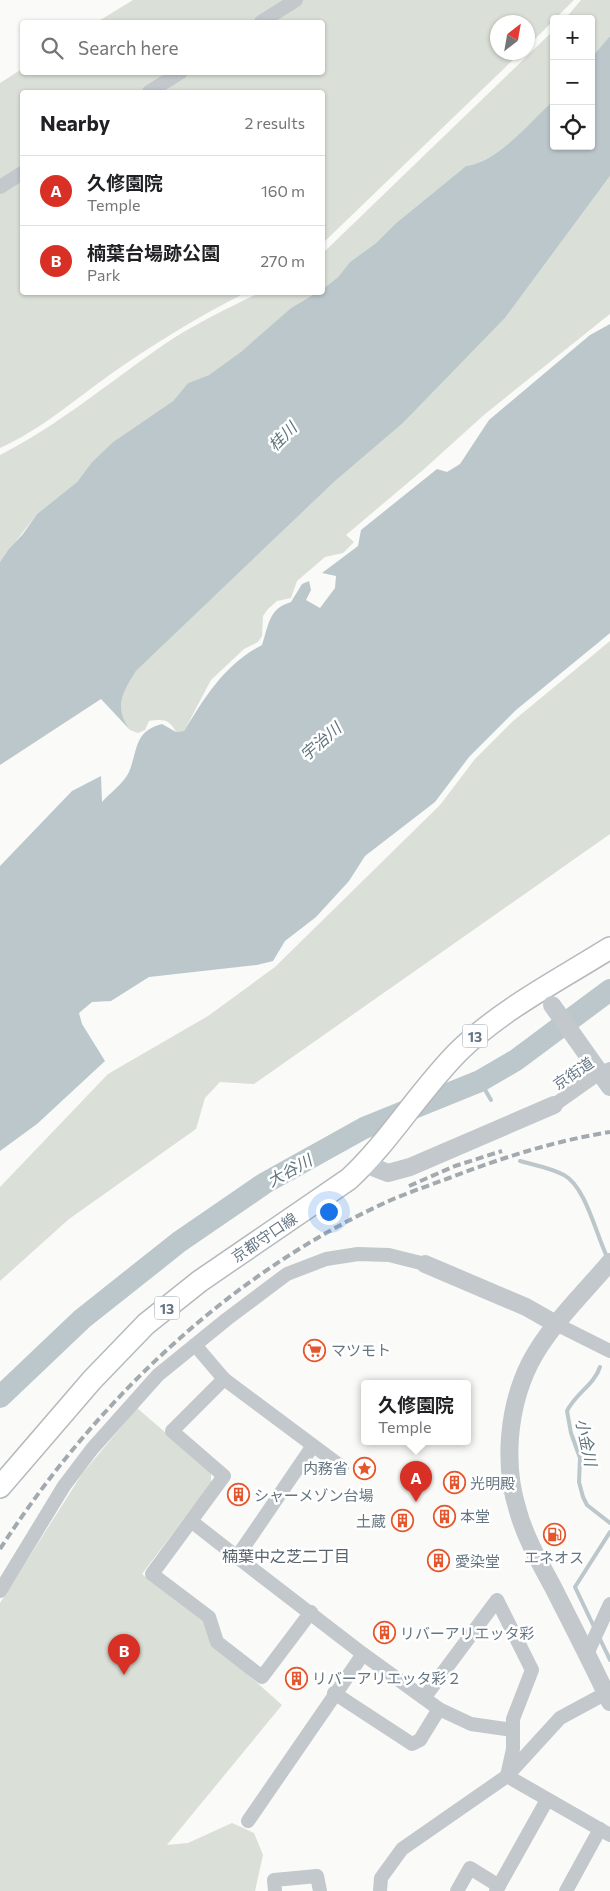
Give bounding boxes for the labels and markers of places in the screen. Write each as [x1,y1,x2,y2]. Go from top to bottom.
supermarket icon: マツモト [303,1338,327,1362]
place label: マツモト [331,1341,391,1359]
place icon: 内務省 [352,1456,376,1480]
place label: 内務省 [303,1459,348,1477]
pin: A [400,1461,432,1502]
building icon: 光明殿 [442,1471,466,1495]
place label: 光明殿 [470,1474,515,1492]
building icon: シャーメゾン台場 [226,1483,250,1507]
place label: シャーメゾン台場 [254,1486,373,1504]
building icon: 本堂 [432,1504,456,1528]
place label: 本堂 [460,1507,490,1525]
building icon: 土蔵 [390,1509,414,1533]
place label: 土蔵 [356,1512,386,1530]
fuel station icon: エネオス [542,1522,566,1546]
place label: エネオス [524,1548,584,1566]
building icon: 愛染堂 [427,1549,451,1573]
place label: 愛染堂 [455,1552,500,1570]
building icon: リバーアリエッタ彩 [372,1621,396,1645]
place label: リバーアリエッタ彩 [400,1624,534,1642]
pin: B [108,1634,140,1675]
building icon: リバーアリエッタ彩２ [284,1666,308,1690]
place label: リバーアリエッタ彩２ [312,1669,461,1687]

